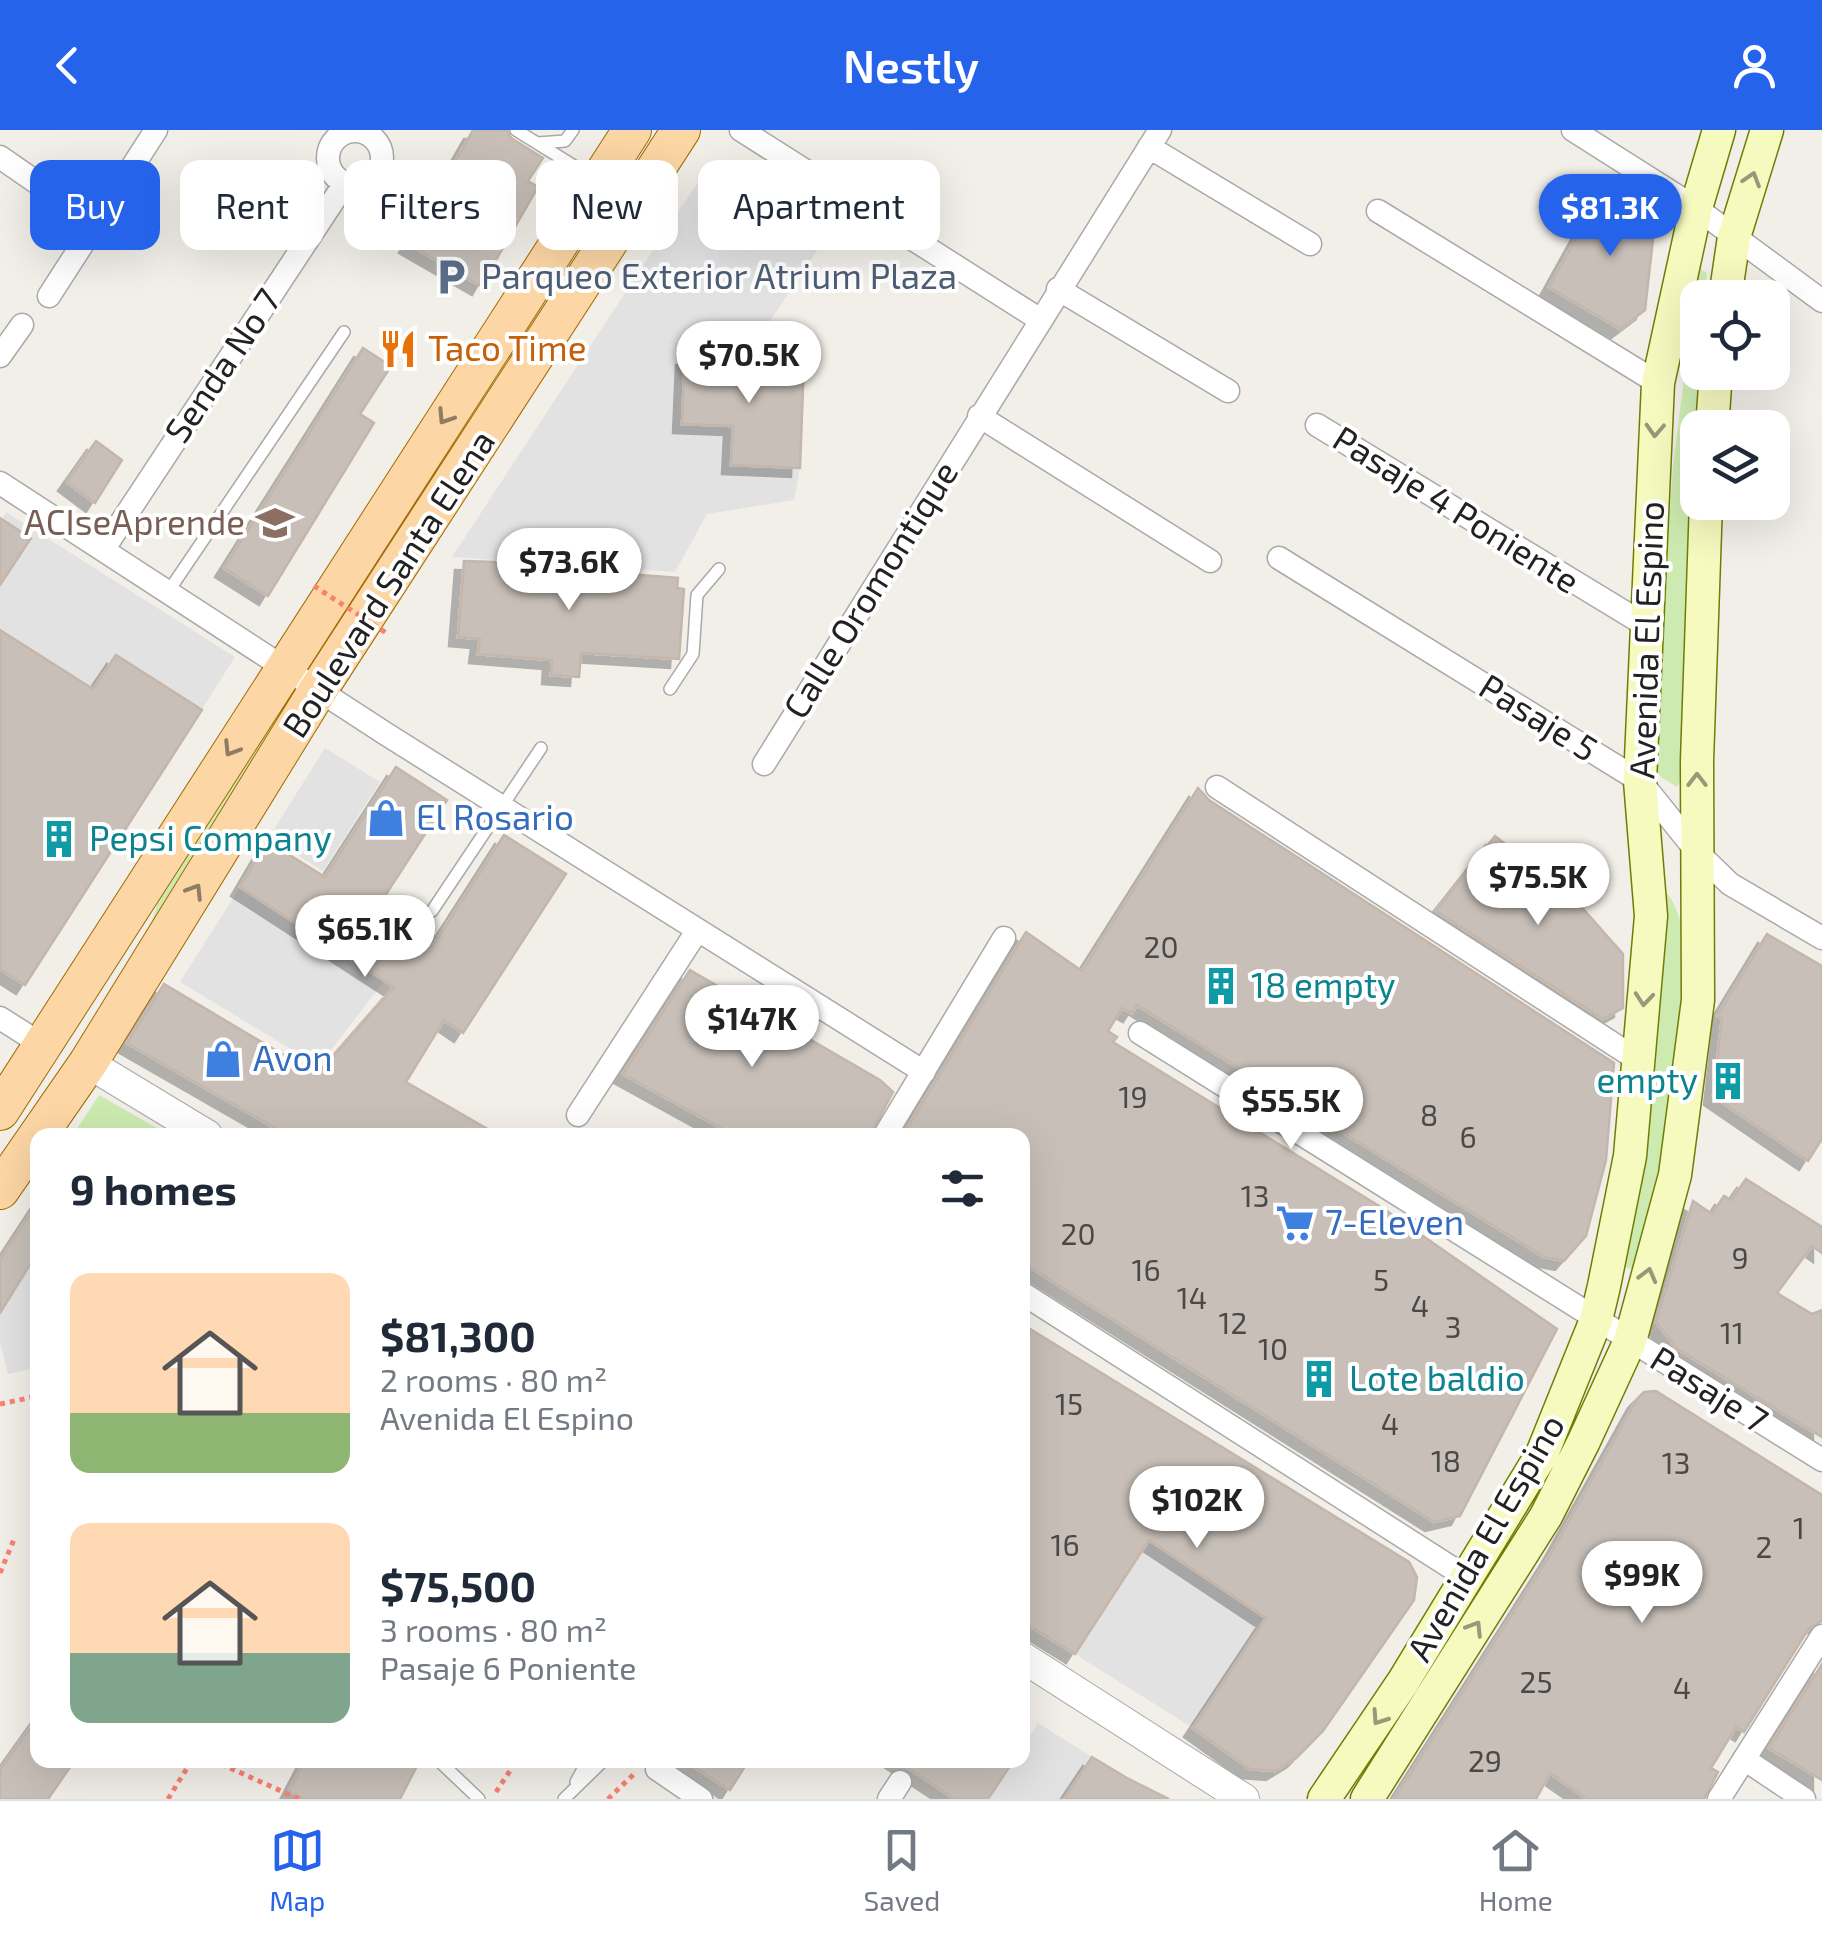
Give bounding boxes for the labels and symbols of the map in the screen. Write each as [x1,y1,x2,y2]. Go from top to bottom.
one-way arrow [1740,172,1761,189]
pin: $81.3K [1529,174,1691,259]
place label: Parqueo Exterior Atrium Plaza [481,254,957,296]
parking icon: Parqueo Exterior Atrium Plaza [430,256,472,298]
street label: Senda No 7 [155,280,288,450]
pin: $70.5K [668,321,830,406]
place label: Taco Time [428,326,586,368]
restaurant icon: Taco Time [377,328,419,370]
one-way arrow [438,406,457,424]
street label: Pasaje 4 Poniente [1326,416,1588,601]
street label: Boulevard Santa Elena [272,422,502,744]
one-way arrow [1645,422,1666,438]
street label: Calle Oromontique [773,453,965,725]
place label: ACIseAprende [24,500,245,542]
street label: Avenida El Espino [1619,500,1671,779]
school or university icon: ACIseAprende [254,502,296,544]
pin: $73.6K [488,528,650,613]
street label: Pasaje 5 [1472,664,1606,769]
one-way arrow [224,739,243,757]
one-way arrow [1686,771,1708,786]
place label: El Rosario [416,795,574,837]
shop icon: El Rosario [365,797,407,839]
place label: Pepsi Company [89,816,332,858]
building icon: Pepsi Company [38,818,80,860]
pin: $75.5K [1457,843,1619,928]
one-way arrow [182,884,201,902]
pin: $65.1K [284,895,446,980]
house number: 20 [1144,928,1178,964]
place label: 18 empty [1251,963,1396,1005]
building icon: 18 empty [1200,965,1242,1007]
pin: $147K [682,985,822,1070]
one-way arrow [1633,991,1655,1007]
place label: Avon [253,1036,333,1078]
shop icon: Avon [202,1038,244,1080]
place label: empty [1596,1058,1698,1100]
building icon: empty [1707,1060,1749,1102]
pin: $55.5K [1210,1067,1372,1152]
house number: 19 [1118,1078,1148,1114]
house number: 8 [1420,1096,1438,1132]
house number: 6 [1459,1118,1477,1154]
house number: 13 [1241,1177,1269,1213]
place label: 7-Eleven [1325,1200,1464,1242]
supermarket icon: 7-Eleven [1274,1202,1316,1244]
house number: 20 [1061,1215,1095,1251]
house number: 9 [1731,1239,1749,1275]
house number: 16 [1131,1251,1161,1287]
house number: 5 [1373,1261,1389,1297]
one-way arrow [1636,1267,1657,1284]
house number: 14 [1177,1279,1207,1315]
house number: 4 [1411,1287,1429,1323]
house number: 12 [1219,1304,1247,1340]
house number: 3 [1445,1308,1461,1344]
house number: 11 [1720,1314,1744,1350]
house number: 10 [1258,1330,1288,1366]
street label: Pasaje 7 [1644,1336,1776,1441]
place label: Lote baldio [1349,1356,1525,1398]
building icon: Lote baldio [1298,1358,1340,1400]
house number: 15 [1055,1385,1083,1421]
house number: 4 [1381,1405,1399,1441]
street label: Avenida El Espino [1397,1406,1572,1668]
house number: 18 [1431,1442,1461,1478]
house number: 13 [1662,1444,1690,1480]
pin: $102K [1127,1466,1267,1551]
house number: 1 [1793,1509,1805,1545]
house number: 16 [1050,1526,1080,1562]
house number: 2 [1756,1528,1772,1564]
pin: $99K [1583,1541,1701,1626]
one-way arrow [1463,1620,1482,1638]
house number: 25 [1520,1663,1552,1699]
house number: 4 [1673,1669,1691,1705]
one-way arrow [1373,1706,1391,1725]
house number: 29 [1468,1742,1502,1778]

